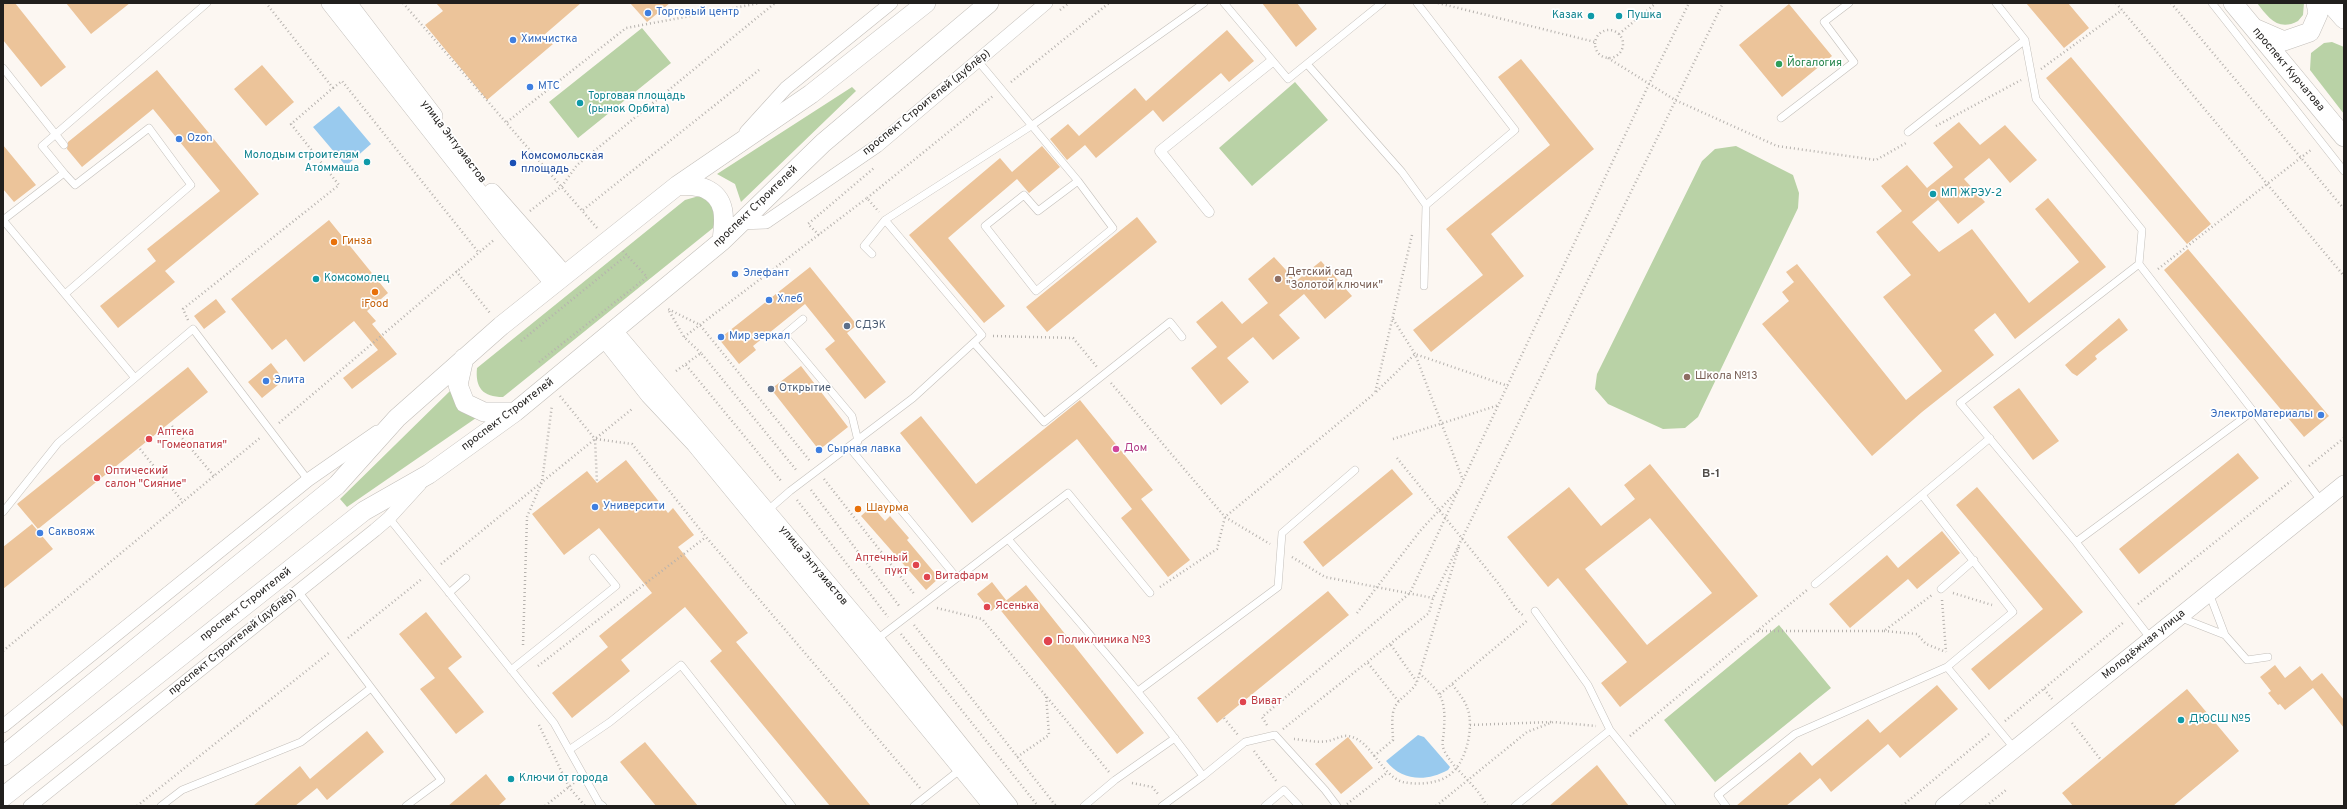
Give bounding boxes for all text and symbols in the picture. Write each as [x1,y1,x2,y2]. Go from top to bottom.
place label: Торговый центр [656,6,739,20]
marker: Торговый центр [643,8,653,18]
place label: Казак [1552,9,1583,23]
place label: Пушка [1627,9,1662,23]
marker: Казак [1586,11,1596,21]
marker: Пушка [1614,11,1624,21]
street label: проспект Курчатова [2249,25,2327,115]
place label: Химчистка [521,33,577,47]
marker: Химчистка [508,35,518,45]
street label: проспект Строителей (дублёр) [860,47,994,159]
place label: Йогалогия [1787,57,1842,71]
marker: Йогалогия [1774,59,1784,69]
place label: МТС [538,80,560,94]
marker: МТС [525,82,535,92]
place label: Торговая площадь (рынок Орбита) [588,90,685,116]
street label: улица Энтузиастов [418,98,488,186]
marker: Торговая площадь (рынок Орбита) [575,98,585,108]
place label: Ozon [187,132,213,146]
marker: Ozon [174,134,184,144]
place label: Молодым строителям Атоммаша [244,149,359,175]
place label: Комсомольская площадь [521,150,603,176]
marker: Молодым строителям Атоммаша [362,157,372,167]
marker: Комсомольская площадь [508,158,518,168]
street label: проспект Строителей [711,163,801,251]
place label: МП ЖРЭУ-2 [1941,187,2002,201]
marker: МП ЖРЭУ-2 [1928,189,1938,199]
place label: Гинза [342,235,372,249]
marker: Гинза [329,237,339,247]
place label: Детский сад "Золотой ключик" [1286,266,1383,292]
place label: Элефант [743,267,789,281]
marker: Элефант [730,269,740,279]
place label: Комсомолец [324,272,390,286]
marker: Комсомолец [311,274,321,284]
marker: Детский сад "Золотой ключик" [1273,274,1283,284]
marker: iFood [370,287,380,297]
place label: Хлеб [777,293,803,307]
marker: Хлеб [764,295,774,305]
place label: iFood [362,298,388,312]
place label: СДЭК [855,319,886,333]
marker: СДЭК [842,321,852,331]
place label: Мир зеркал [729,330,790,344]
marker: Мир зеркал [716,332,726,342]
place label: Школа №13 [1695,370,1758,384]
marker: Школа №13 [1682,372,1692,382]
place label: Элита [274,374,305,388]
marker: Элита [261,376,271,386]
street label: проспект Строителей [459,376,557,454]
place label: Открытие [779,382,831,396]
marker: Открытие [766,384,776,394]
place label: ЭлектроМатериалы [2210,408,2313,422]
marker: ЭлектроМатериалы [2316,410,2326,420]
place label: Аптека "Гомеопатия" [157,426,227,452]
marker: Аптека "Гомеопатия" [144,434,154,444]
place label: Дом [1124,442,1147,456]
place label: Сырная лавка [827,443,901,457]
marker: Дом [1111,444,1121,454]
marker: Сырная лавка [814,445,824,455]
place label: Оптический салон "Сияние" [105,465,186,491]
district label: В-1 [1702,468,1720,482]
marker: Оптический салон "Сияние" [92,473,102,483]
place label: Университи [603,500,665,514]
marker: Университи [590,502,600,512]
place label: Шаурма [866,502,908,516]
marker: Шаурма [853,504,863,514]
street label: улица Энтузиастов [776,523,850,609]
place label: Саквояж [48,526,95,540]
marker: Саквояж [35,528,45,538]
place label: Аптечный пукт [855,552,908,578]
marker: Аптечный пукт [911,560,921,570]
street label: проспект Строителей [198,565,294,645]
place label: Витафарм [935,570,988,584]
marker: Витафарм [922,572,932,582]
street label: проспект Строителей (дублёр) [166,587,300,699]
place label: Ясенька [995,600,1039,614]
marker: Ясенька [982,602,992,612]
street label: Молодёжная улица [2100,607,2188,683]
place label: Поликлиника №3 [1057,634,1151,648]
marker: Поликлиника №3 [1042,635,1054,647]
place label: Виват [1251,695,1282,709]
marker: Виват [1238,697,1248,707]
place label: ДЮСШ №5 [2189,713,2251,727]
marker: ДЮСШ №5 [2176,715,2186,725]
place label: Ключи от города [519,772,608,786]
marker: Ключи от города [506,774,516,784]

